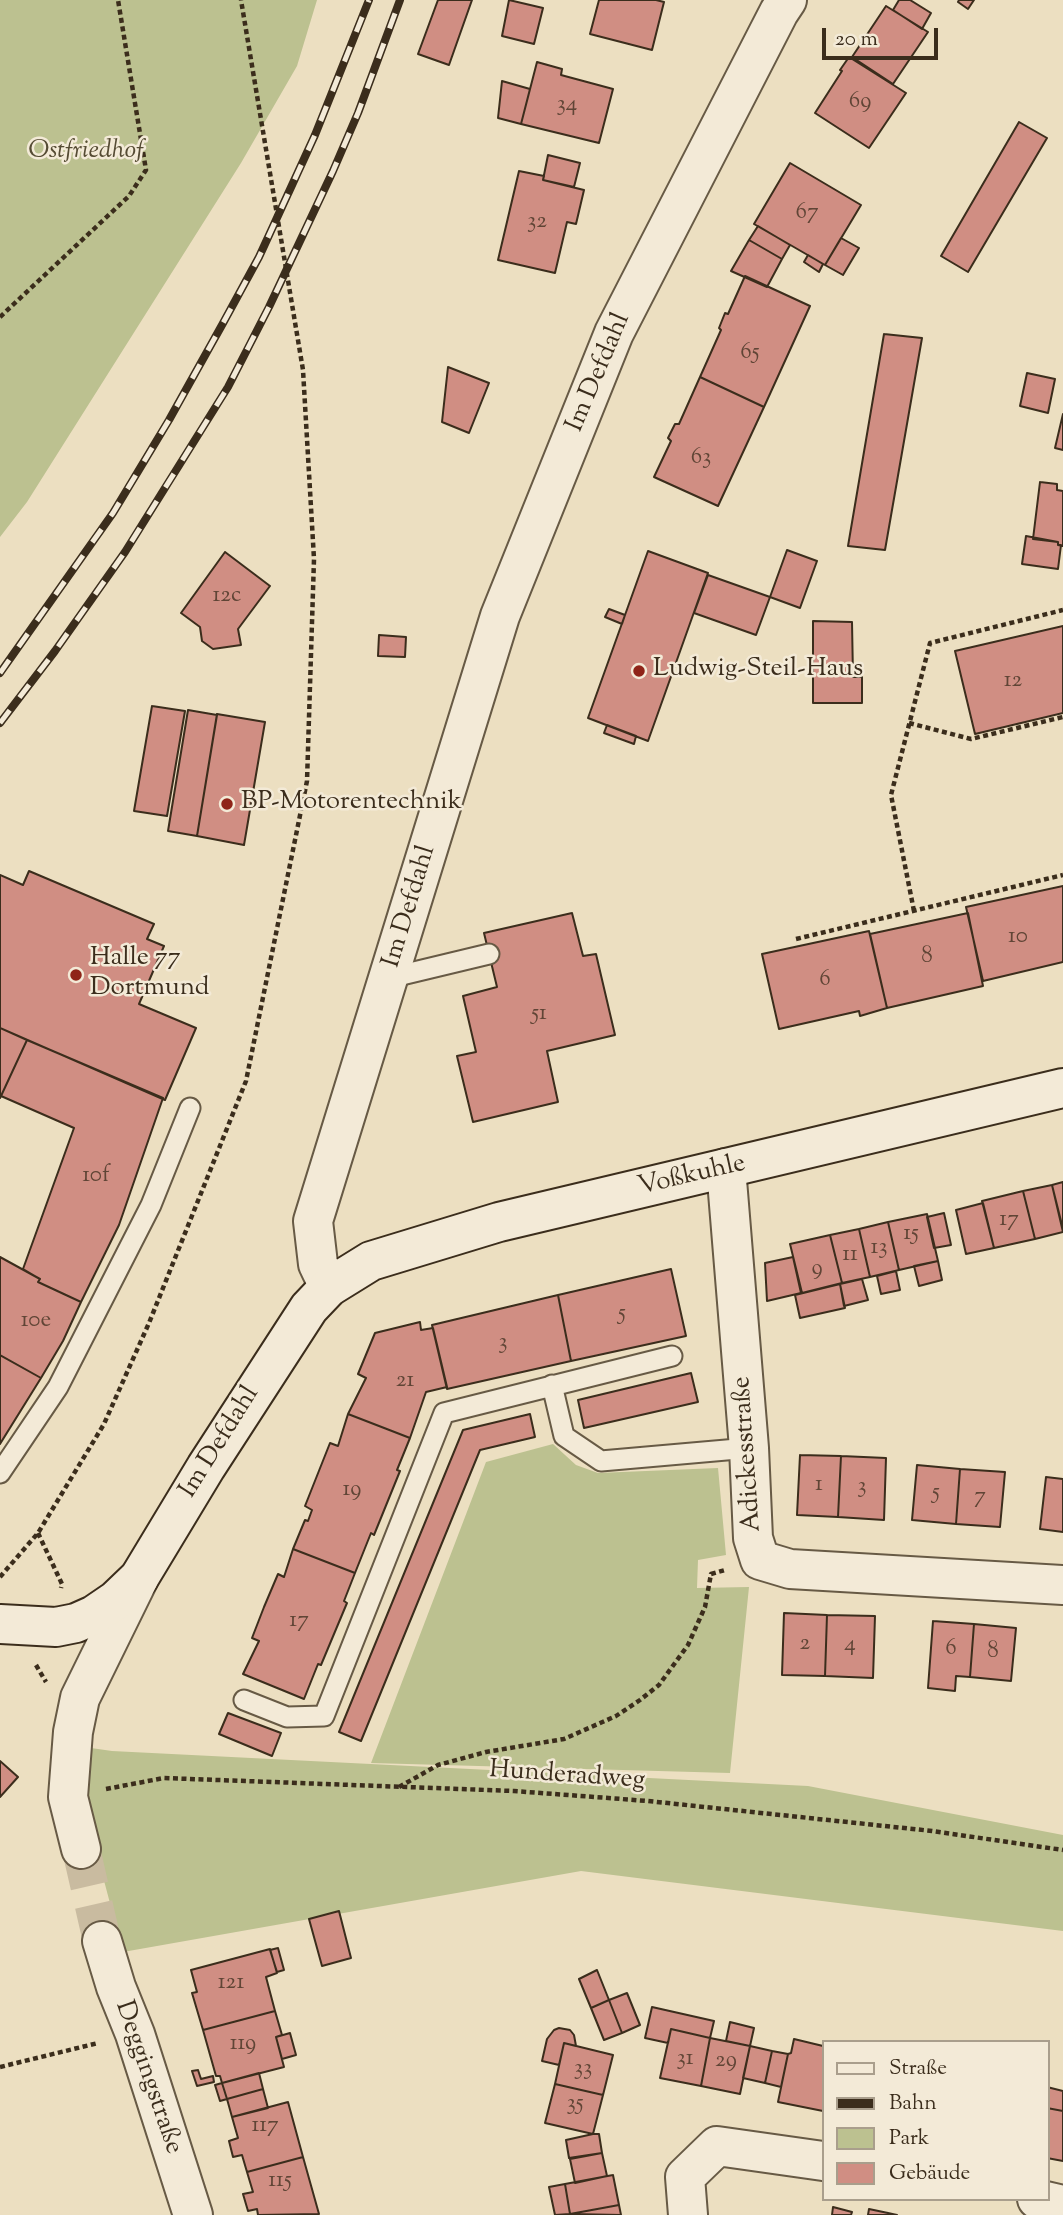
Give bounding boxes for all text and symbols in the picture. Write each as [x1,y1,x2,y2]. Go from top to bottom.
scale bar [825,14,940,58]
text: 20 m [835,25,878,55]
house number: 69 [849,89,871,117]
house number: 34 [557,92,577,120]
park label: Ostfriedhof [28,137,144,169]
house number: 67 [796,200,818,228]
house number: 32 [527,209,547,237]
street label: Im Defdahl [561,309,639,437]
house number: 65 [740,340,760,368]
house number: 63 [691,445,711,473]
house number: 12c [213,583,241,611]
place label: Ludwig-Steil-Haus [653,655,863,687]
marker: Ludwig-Steil-Haus [631,663,647,679]
house number: 12 [1004,668,1022,696]
place label: BP-Motorentechnik [241,788,462,820]
marker: BP-Motorentechnik [219,796,235,812]
street label: Im Defdahl [378,842,444,972]
house number: 10 [1008,924,1028,952]
place label: Halle 77 Dortmund [90,944,209,1006]
house number: 8 [921,944,933,972]
marker: Halle 77 Dortmund [68,967,84,983]
house number: 6 [819,967,831,995]
house number: 51 [531,1001,547,1029]
street label: Voßkuhle [635,1149,749,1205]
house number: 10f [82,1163,110,1191]
house number: 17 [999,1207,1019,1235]
house number: 15 [903,1221,919,1249]
house number: 13 [870,1235,888,1263]
house number: 11 [842,1242,858,1270]
house number: 9 [811,1256,823,1284]
house number: 5 [618,1301,626,1329]
house number: 10e [21,1308,51,1336]
house number: 3 [498,1330,508,1358]
house number: 21 [396,1368,414,1396]
street label: Adickesstraße [728,1375,770,1533]
street label: Im Defdahl [174,1381,268,1505]
house number: 1 [815,1472,823,1500]
house number: 3 [857,1474,867,1502]
house number: 19 [343,1477,361,1505]
house number: 5 [932,1480,940,1508]
house number: 7 [974,1484,986,1512]
house number: 17 [289,1608,309,1636]
house number: 2 [800,1631,810,1659]
house number: 4 [844,1632,856,1660]
house number: 6 [945,1636,957,1664]
house number: 8 [987,1639,999,1667]
street label: Hunderadweg [488,1756,646,1798]
house number: 121 [218,1970,244,1998]
street label: Deggingstraße [106,1997,188,2159]
house number: 119 [230,2031,256,2059]
legend [822,2040,1049,2201]
house number: 31 [676,2046,694,2074]
house number: 29 [715,2048,737,2076]
text: Straße [889,2054,947,2084]
house number: 33 [574,2056,592,2084]
text: Bahn [889,2089,937,2119]
house number: 35 [566,2091,584,2119]
house number: 117 [251,2113,279,2141]
text: Park [889,2124,929,2154]
text: Gebäude [889,2159,970,2189]
house number: 115 [268,2168,292,2196]

